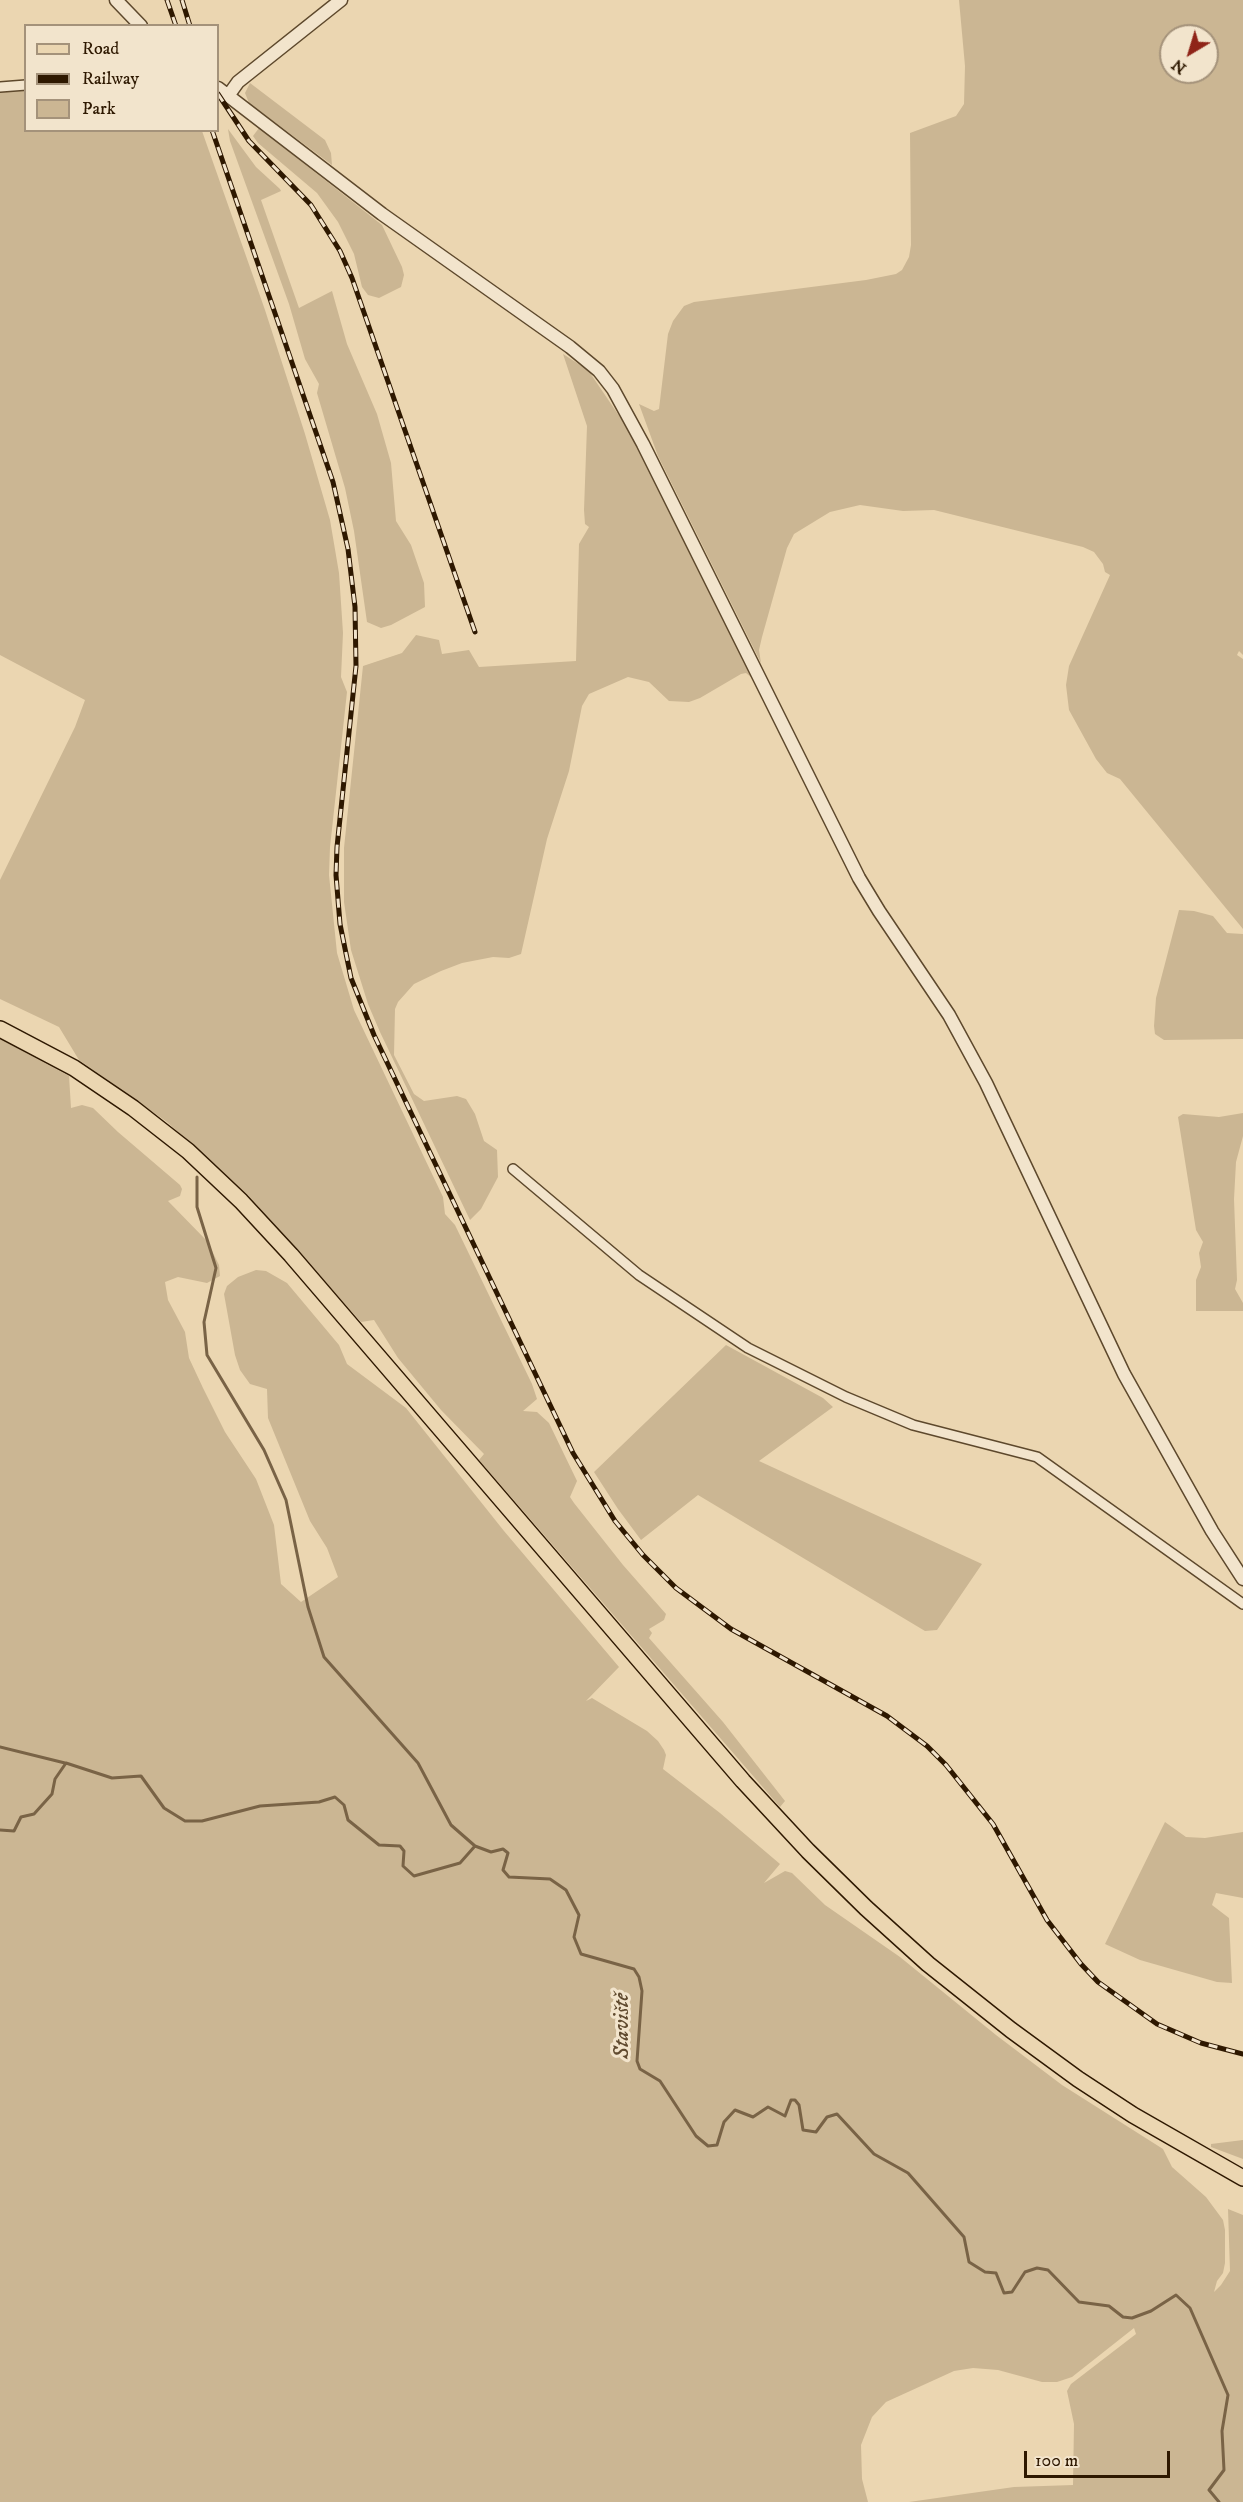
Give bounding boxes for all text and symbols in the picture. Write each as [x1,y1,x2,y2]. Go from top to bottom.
legend [24,24,219,132]
north arrow [1159,24,1219,84]
text: Road [82,38,119,60]
text: N [1168,55,1190,79]
text: Railway [82,68,139,90]
text: Park [82,98,116,120]
water label: Staviště [610,1993,636,2059]
scale bar [1027,2439,1172,2477]
text: 100 m [1035,2450,1078,2472]

